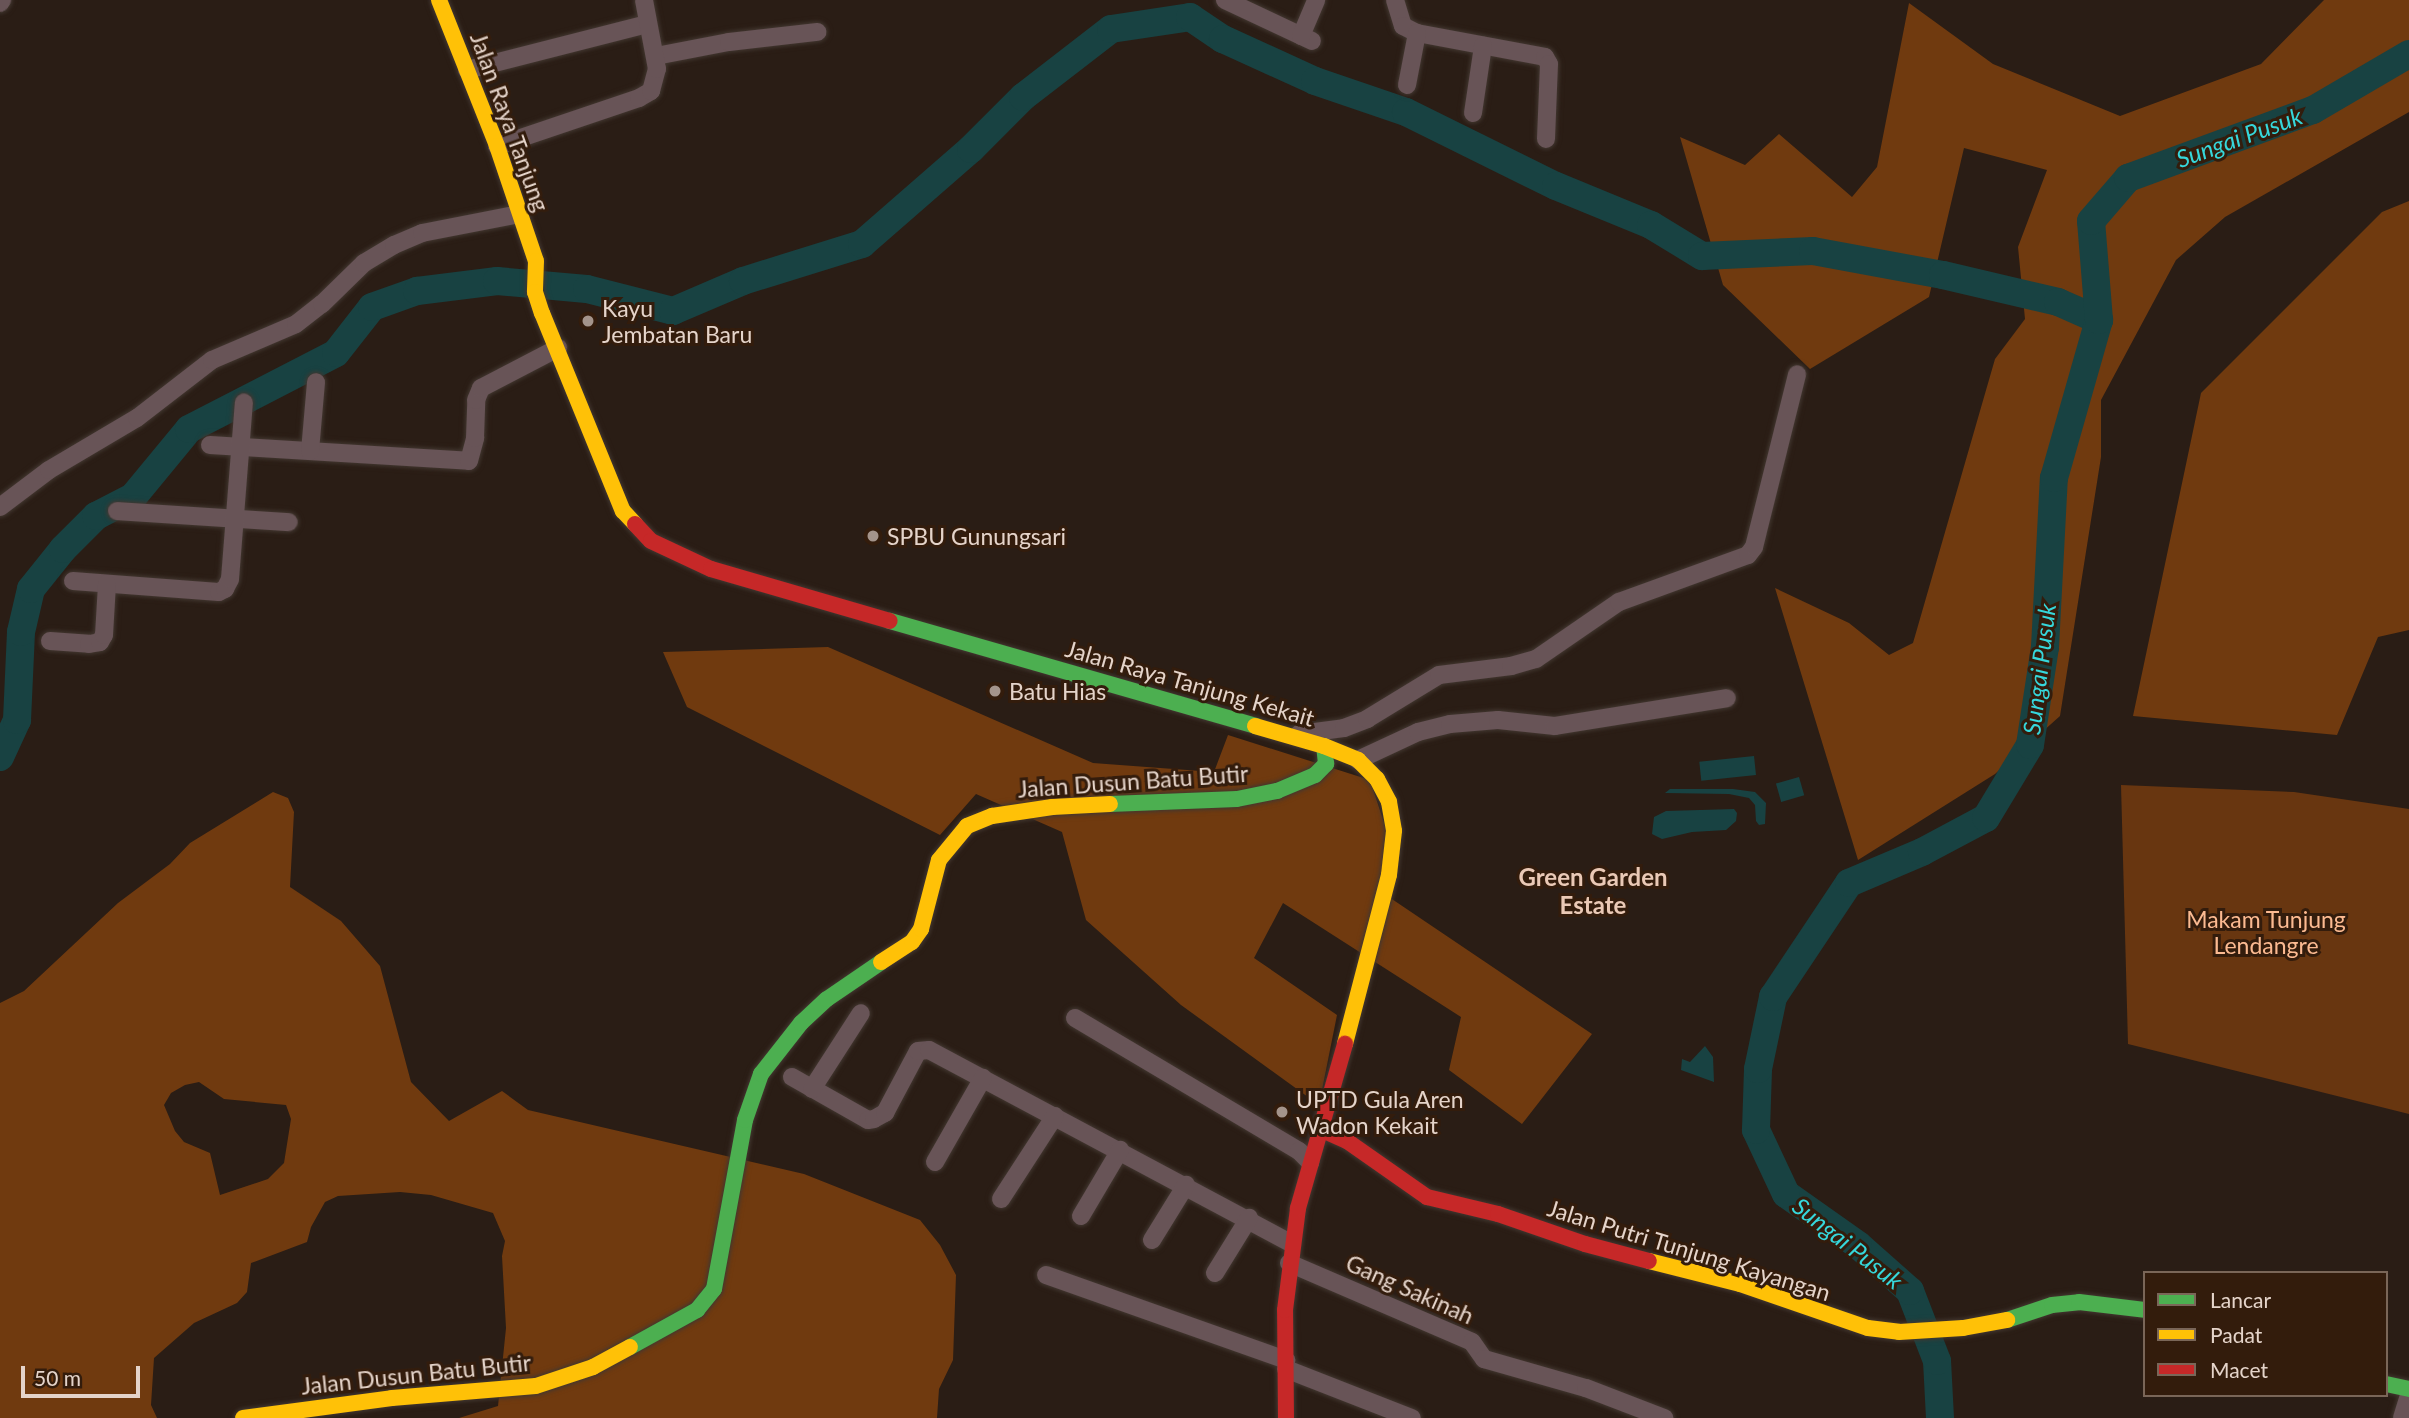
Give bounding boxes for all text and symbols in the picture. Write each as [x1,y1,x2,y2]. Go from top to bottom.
street label: Jalan Raya Tanjung [465,28,555,216]
water label: Sungai Pusuk [2172,101,2306,173]
place label: Kayu Jembatan Baru [602,294,752,348]
marker: Kayu Jembatan Baru [580,313,596,329]
place label: SPBU Gunungsari [887,522,1066,550]
marker: SPBU Gunungsari [865,528,881,544]
water label: Sungai Pusuk [2017,602,2061,736]
street label: Jalan Raya Tanjung Kekait [1062,634,1318,732]
place label: Batu Hias [1009,677,1106,705]
marker: Batu Hias [987,683,1003,699]
street label: Jalan Dusun Batu Butir [1017,759,1249,803]
district label: Green Garden Estate [1518,863,1668,919]
park label: Makam Tunjung Lendangre [2186,905,2346,959]
place label: UPTD Gula Aren Wadon Kekait [1296,1085,1464,1139]
marker: UPTD Gula Aren Wadon Kekait [1274,1104,1290,1120]
water label: Sungai Pusuk [1787,1191,1909,1295]
street label: Jalan Putri Tunjung Kayangan [1544,1194,1834,1306]
street label: Gang Sakinah [1342,1249,1478,1329]
legend [2143,1271,2388,1397]
text: Lancar [2210,1287,2271,1312]
text: Padat [2210,1322,2262,1347]
street label: Jalan Dusun Batu Butir [300,1348,532,1400]
scale bar [24,1352,144,1396]
text: Macet [2210,1357,2268,1382]
text: 50 m [34,1365,81,1390]

